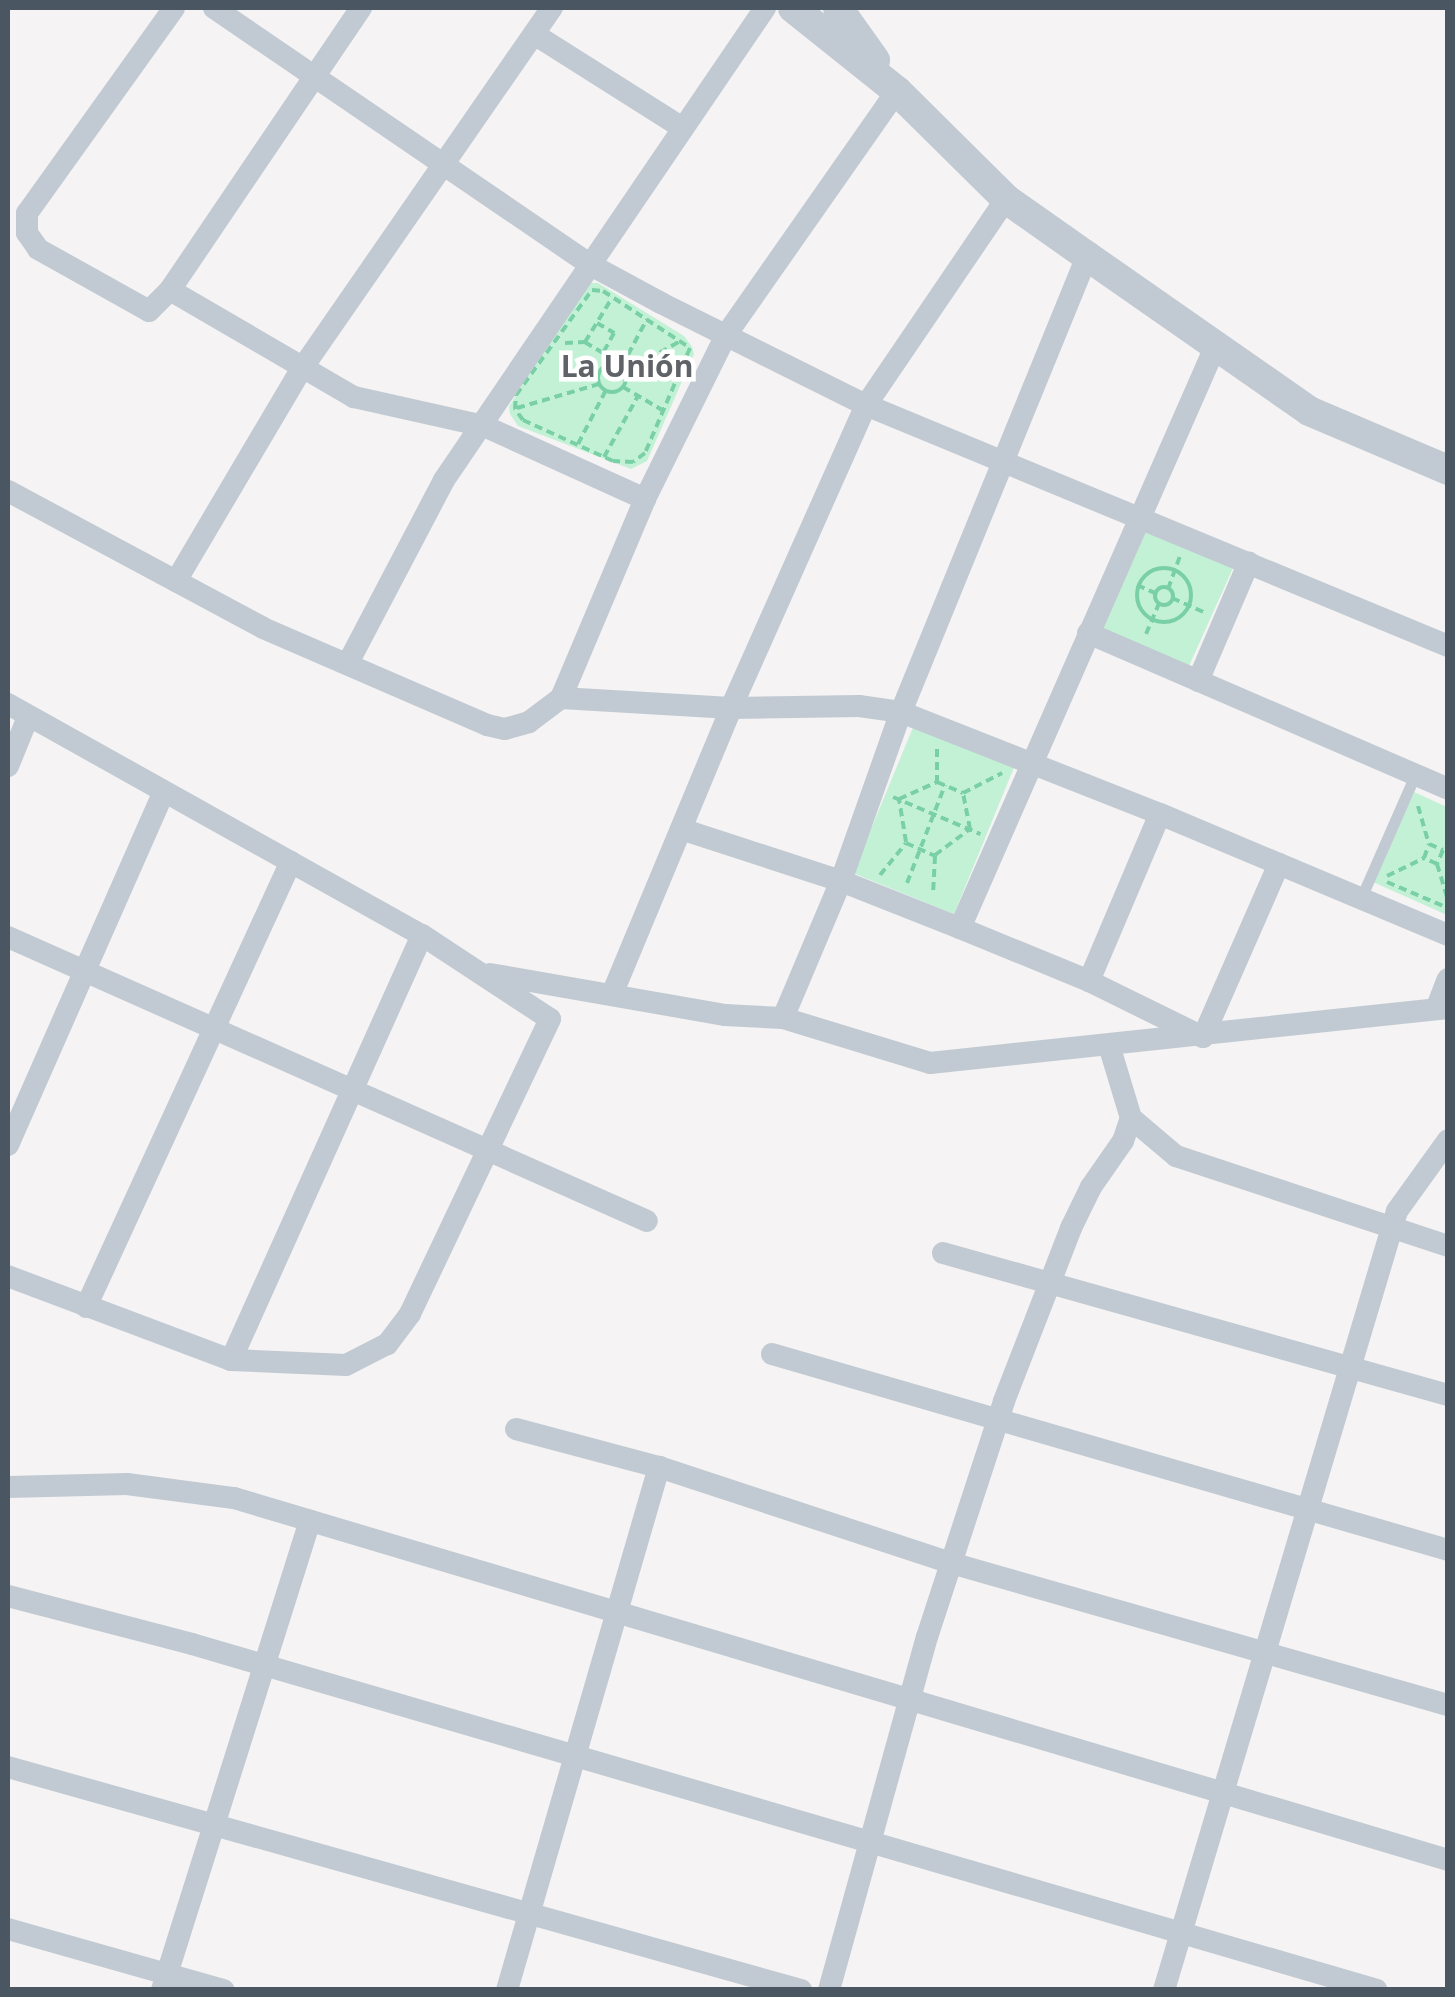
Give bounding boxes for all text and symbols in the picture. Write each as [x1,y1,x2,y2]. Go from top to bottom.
district label: La Unión [561,348,693,384]

